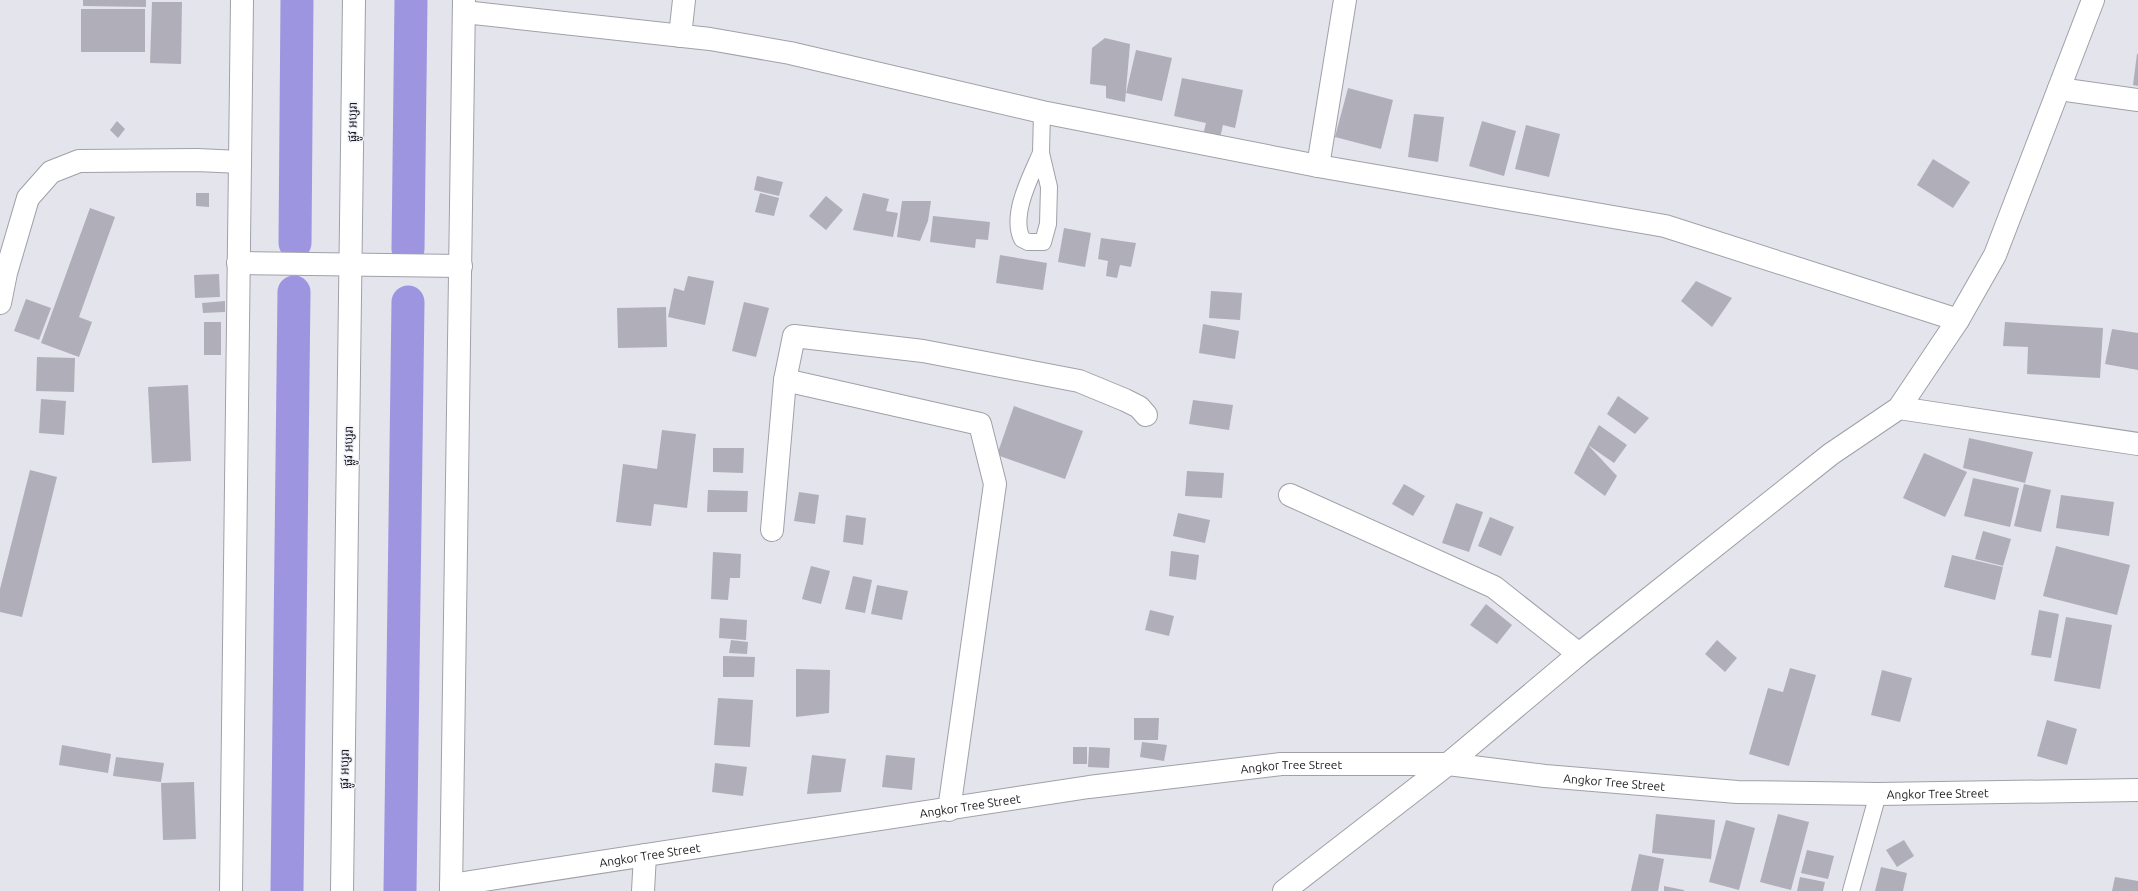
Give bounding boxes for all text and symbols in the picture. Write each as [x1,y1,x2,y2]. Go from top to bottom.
street label: ផ្លូវ អប្សរា [345,102,363,142]
street label: ផ្លូវ អប្សរា [341,426,359,466]
street label: ផ្លូវ អប្សរា [337,749,355,789]
street label: Angkor Tree Street [1240,757,1342,775]
street label: Angkor Tree Street [1563,771,1666,793]
street label: Angkor Tree Street [1887,786,1989,800]
street label: Angkor Tree Street [918,791,1022,819]
street label: Angkor Tree Street [598,840,701,869]

